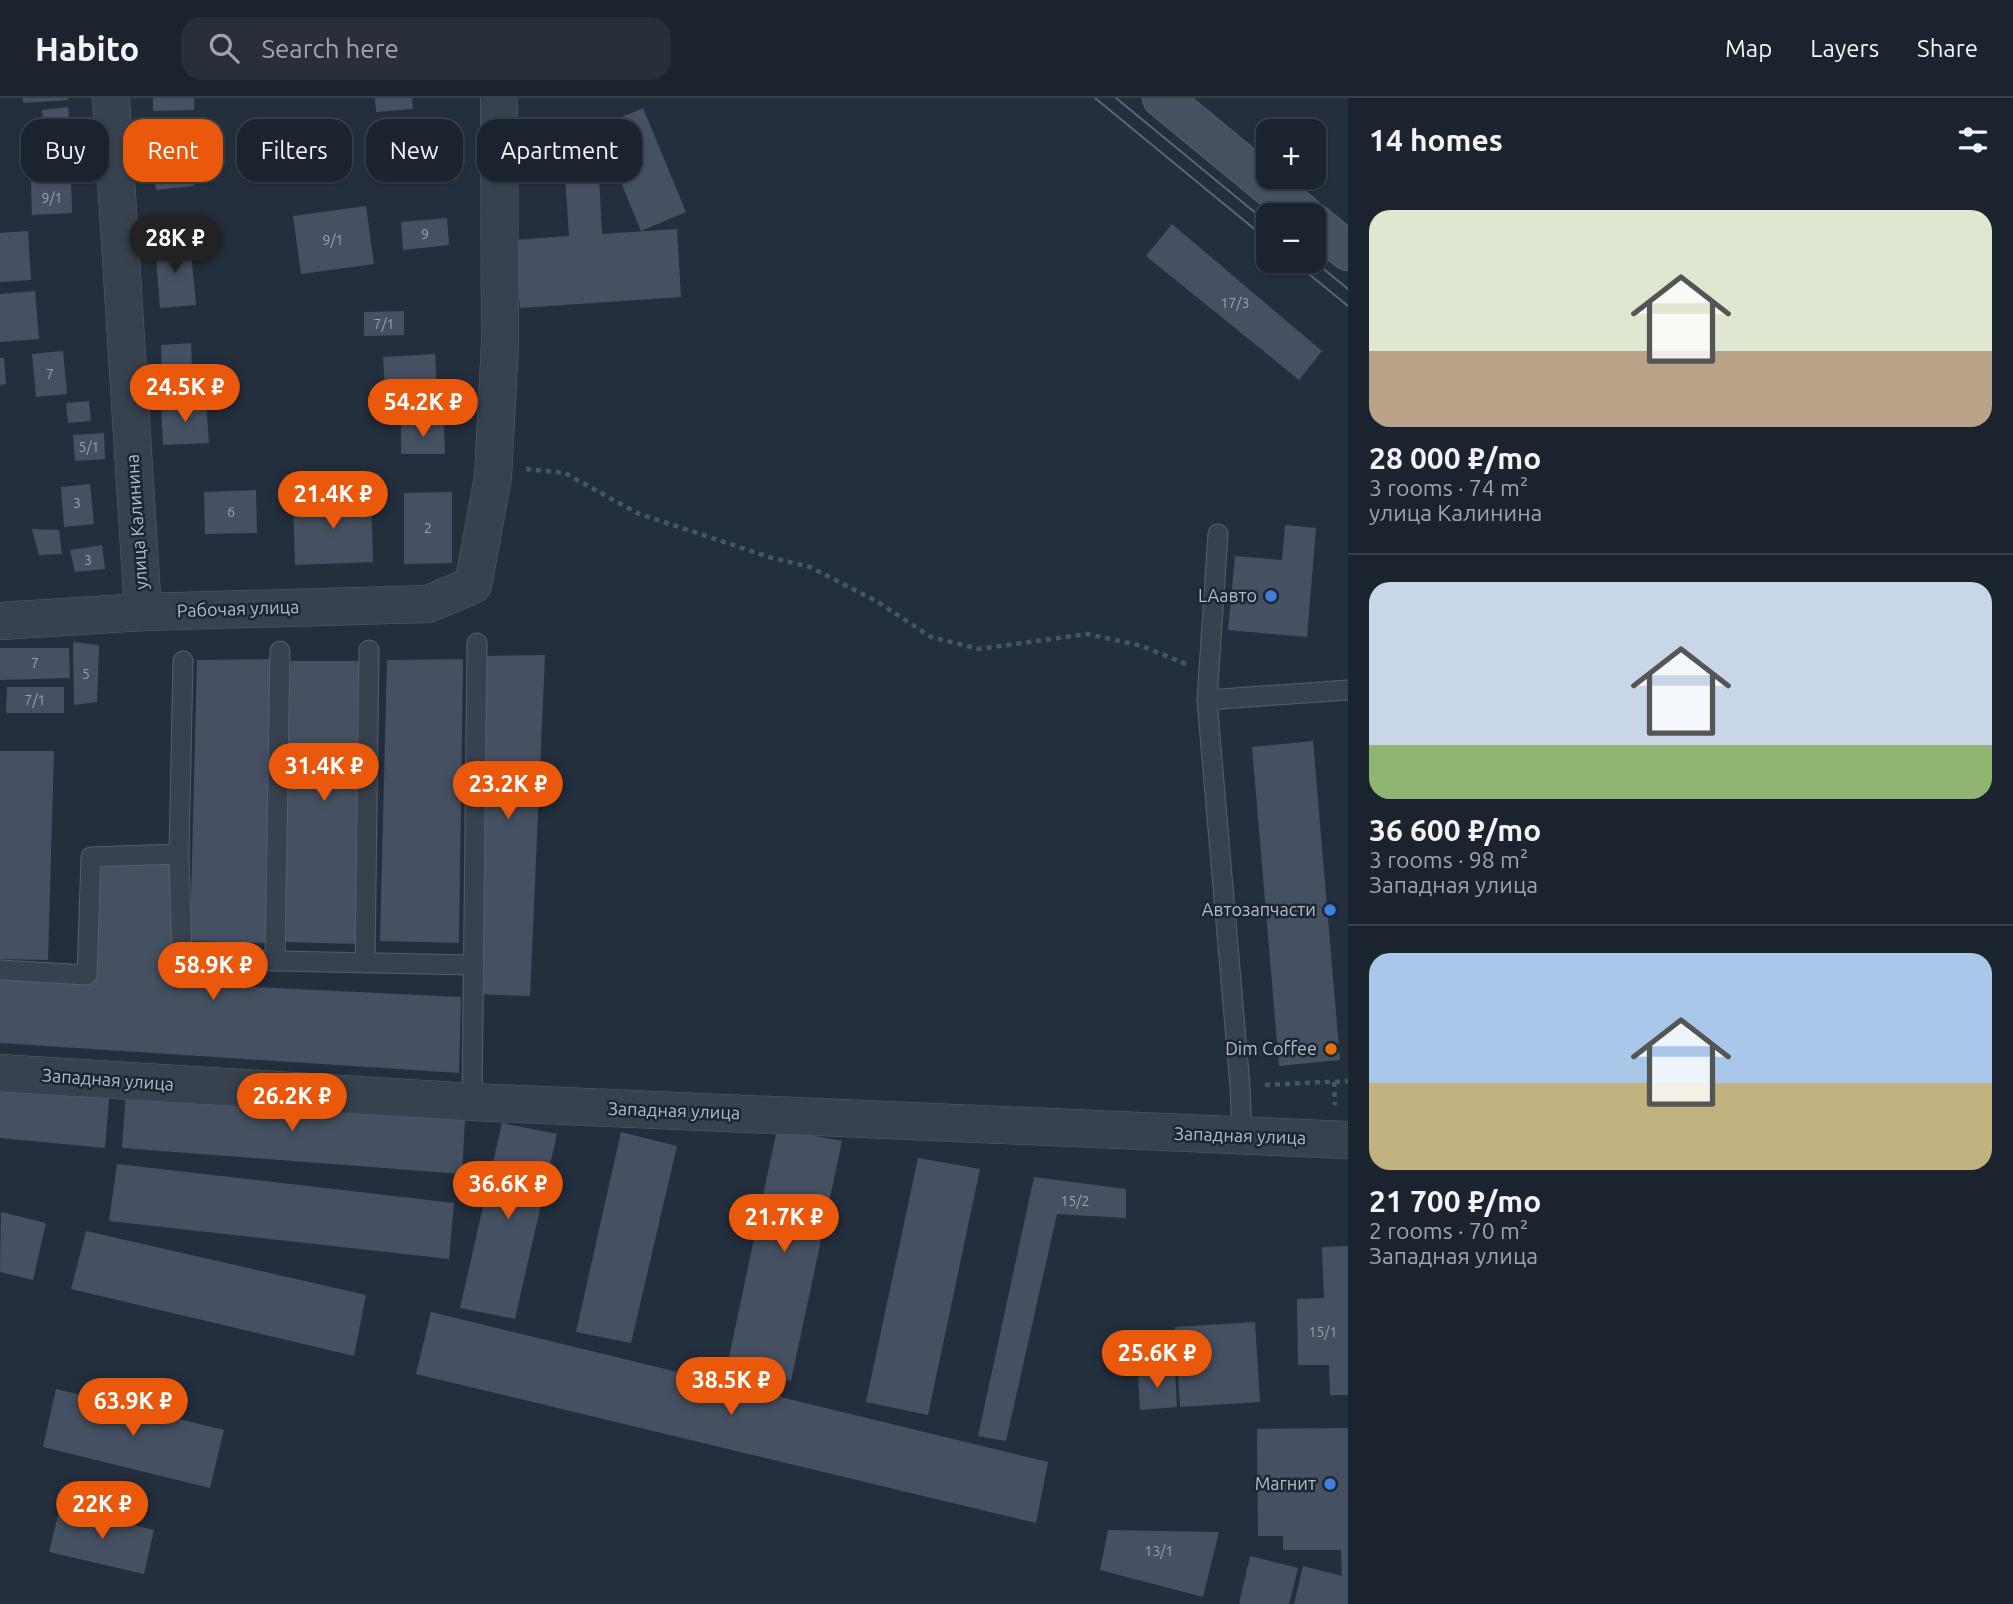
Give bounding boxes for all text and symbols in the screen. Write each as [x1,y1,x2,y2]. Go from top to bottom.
search box [181,17,671,80]
icon: search [205,29,243,67]
text: Habito [35,30,139,67]
text: Search here [261,34,399,63]
text: Map [1725,35,1772,62]
text: Layers [1810,35,1879,62]
text: Share [1917,35,1978,62]
chip: Buy [21,119,109,182]
chip: Rent [123,119,223,182]
chip: Filters [237,119,352,182]
chip: New [366,119,463,182]
chip: Apartment [477,119,642,182]
map controls [1256,119,1326,273]
button: + [1256,119,1326,189]
icon: filters [1954,121,1992,159]
text: 14 homes [1369,123,1503,157]
house number: 9/1 [42,190,62,206]
button: − [1256,203,1326,273]
pin: 28K ₽ [126,216,224,275]
text: 28K ₽ [145,225,205,250]
house number: 9 [421,226,429,242]
house number: 9/1 [323,232,343,248]
icon: home [1618,256,1744,382]
house number: 17/3 [1221,295,1249,311]
house number: 7/1 [374,316,394,332]
pin: 24.5K ₽ [120,364,250,424]
house number: 7 [46,366,54,382]
text: 24.5K ₽ [146,374,224,399]
pin: 54.2K ₽ [358,380,488,439]
text: 54.2K ₽ [384,389,462,414]
house number: 5/1 [79,439,99,455]
text: 28 000 ₽/mo [1369,441,1541,475]
street label: улица Калинина [121,454,151,590]
pin: 21.4K ₽ [268,472,398,531]
text: 3 rooms · 74 m² [1369,475,1528,500]
text: 21.4K ₽ [294,481,372,506]
house number: 3 [73,495,81,511]
text: улица Калинина [1369,500,1542,525]
house number: 6 [227,504,235,520]
house number: 2 [424,520,432,536]
house number: 3 [84,552,92,568]
place label: LAавто [1198,585,1257,605]
marker: LAавто [1263,588,1279,604]
street label: Рабочая улица [176,596,300,620]
icon: home [1618,628,1744,754]
house number: 7 [31,655,39,671]
house number: 5 [82,666,90,682]
house number: 7/1 [25,692,45,708]
pin: 31.4K ₽ [259,744,389,803]
text: 31.4K ₽ [285,753,363,778]
pin: 23.2K ₽ [443,762,573,821]
text: 23.2K ₽ [469,771,547,796]
text: 36 600 ₽/mo [1369,813,1541,847]
text: 3 rooms · 98 m² [1369,847,1528,872]
text: Западная улица [1369,872,1538,897]
place label: Автозапчасти [1202,899,1316,919]
marker: Автозапчасти [1322,902,1338,918]
pin: 58.9K ₽ [148,942,278,1002]
text: 58.9K ₽ [174,952,252,977]
icon: home [1618,999,1744,1125]
place label: Dim Coffee [1225,1038,1317,1058]
marker: Dim Coffee [1323,1041,1339,1057]
street label: Западная улица [41,1064,175,1094]
pin: 26.2K ₽ [227,1074,357,1133]
text: 26.2K ₽ [253,1083,331,1108]
street label: Западная улица [608,1098,741,1122]
street label: Западная улица [1174,1123,1307,1147]
pin: 36.6K ₽ [443,1162,573,1221]
text: 36.6K ₽ [469,1171,547,1196]
text: 21 700 ₽/mo [1369,1184,1541,1218]
house number: 15/2 [1061,1193,1089,1209]
pin: 21.7K ₽ [719,1194,849,1254]
text: 21.7K ₽ [745,1204,823,1229]
text: 2 rooms · 70 m² [1369,1218,1528,1243]
text: Западная улица [1369,1243,1538,1268]
house number: 15/1 [1309,1324,1337,1340]
pin: 25.6K ₽ [1092,1330,1222,1390]
text: 25.6K ₽ [1118,1340,1196,1365]
pin: 38.5K ₽ [666,1358,796,1417]
text: 38.5K ₽ [692,1367,770,1392]
pin: 63.9K ₽ [68,1378,198,1438]
text: 63.9K ₽ [94,1388,172,1413]
place label: Магнит [1255,1473,1316,1493]
marker: Магнит [1322,1476,1338,1492]
pin: 22K ₽ [53,1482,151,1541]
text: 22K ₽ [72,1491,132,1516]
house number: 13/1 [1145,1543,1173,1559]

